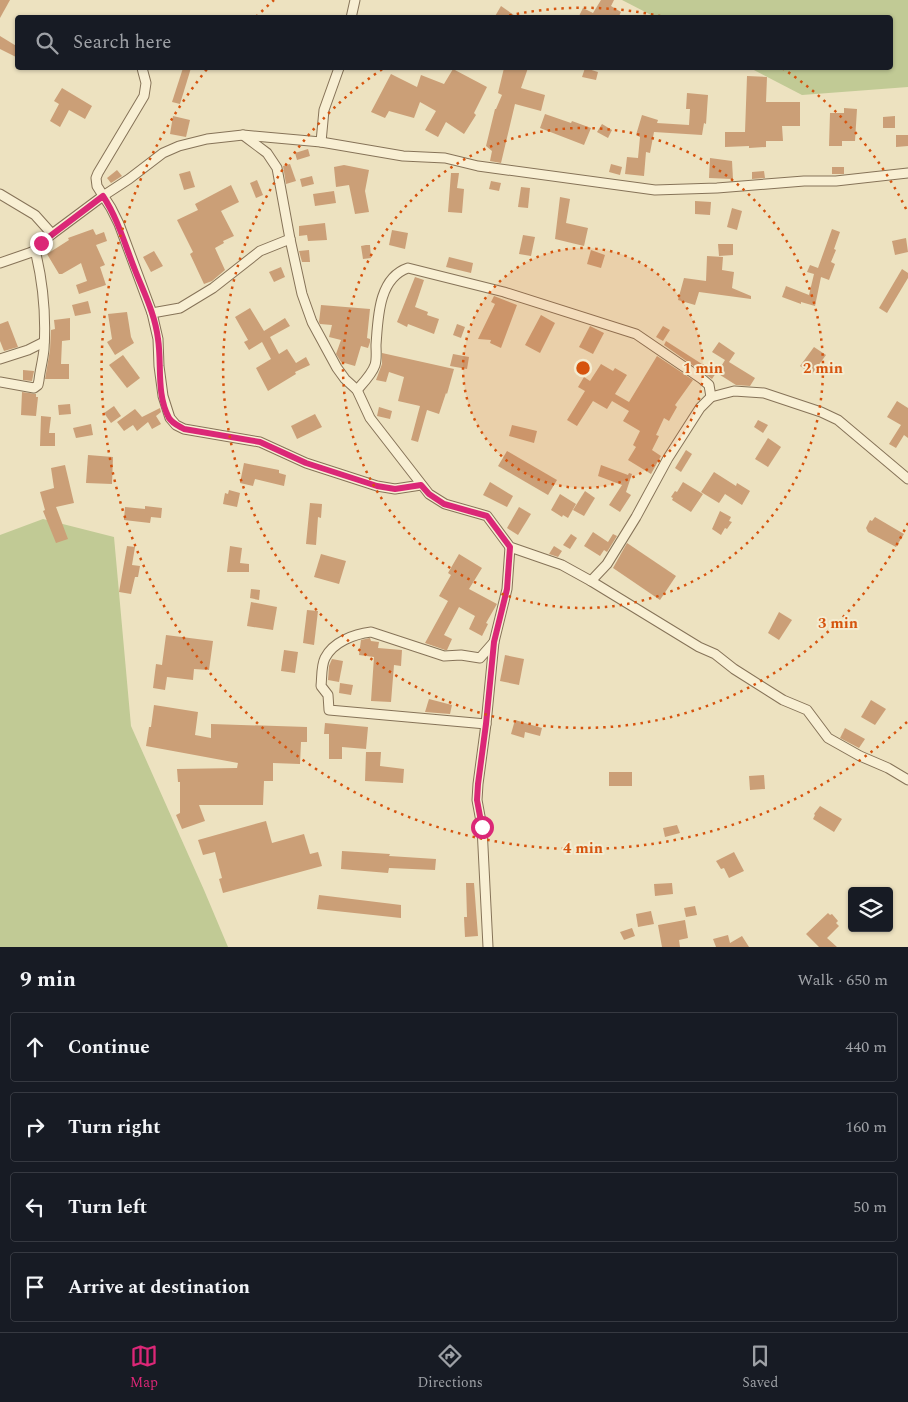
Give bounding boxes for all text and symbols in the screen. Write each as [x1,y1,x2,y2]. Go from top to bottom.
search box [15,15,893,70]
text: Search here [73,28,172,57]
icon: search [33,29,61,57]
route end [30,232,53,255]
text: 1 min [683,357,723,380]
text: 2 min [803,357,843,380]
centre of rings [574,359,592,377]
text: 3 min [818,612,858,635]
route start [471,816,494,839]
text: 4 min [563,837,603,860]
map controls [848,887,893,932]
button: layers [848,887,893,932]
text: 9 min [20,964,76,996]
text: Walk · 650 m [797,968,888,992]
icon: ahead [21,1033,49,1061]
text: Continue [68,1033,150,1062]
text: 440 m [845,1035,887,1059]
icon: right [21,1113,49,1141]
text: Turn right [68,1113,161,1142]
text: 160 m [845,1115,887,1139]
icon: left [21,1193,49,1221]
text: Turn left [68,1193,147,1222]
text: 50 m [853,1195,887,1219]
icon: arrive [21,1273,49,1301]
text: Arrive at destination [68,1273,250,1302]
tab: Map [130,1342,158,1393]
tab: Directions [417,1342,483,1393]
tab: Saved [742,1342,778,1393]

